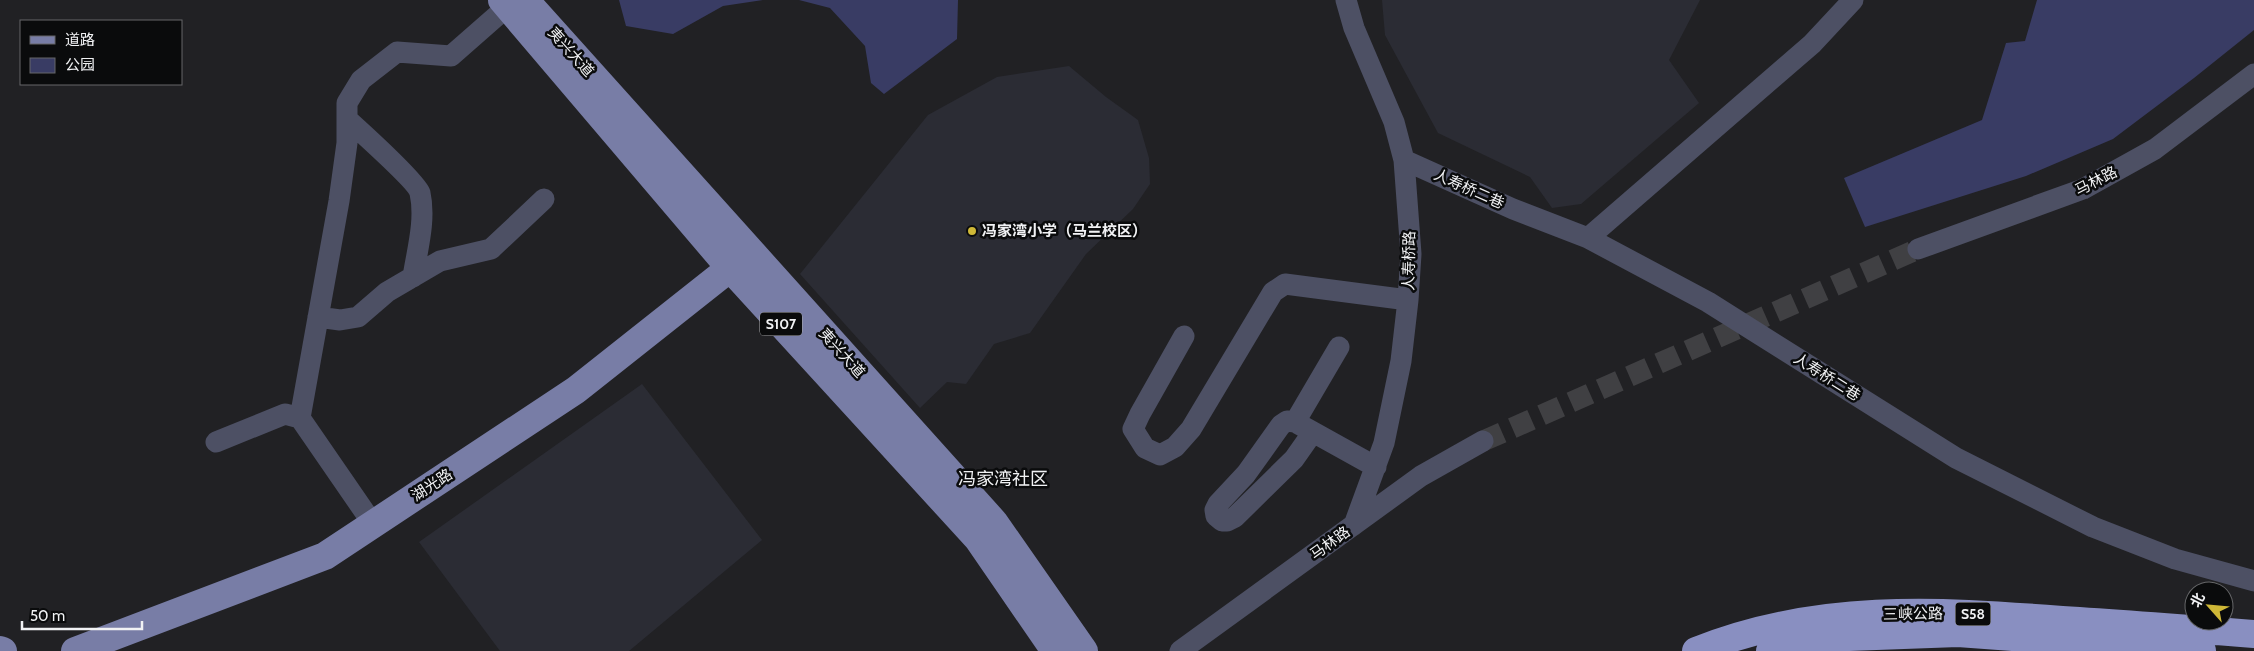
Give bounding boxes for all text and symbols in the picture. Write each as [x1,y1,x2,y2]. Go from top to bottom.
legend [20,20,182,85]
street label: 夷兴大道 [544,24,598,80]
text: 道路 [65,31,95,49]
text: 公园 [65,56,95,74]
street label: 马林路 [2072,163,2120,199]
street label: 人寿桥二巷 [1431,166,1507,212]
place label: 冯家湾小学（马兰校区） [982,222,1147,240]
marker: 冯家湾小学（马兰校区） [966,225,978,237]
street label: 人寿桥路 [1399,231,1419,291]
road number: S107 [760,312,802,336]
street label: 夷兴大道 [815,325,869,381]
street label: 人寿桥二巷 [1790,349,1864,405]
street label: 湖光路 [408,465,456,505]
district label: 冯家湾社区 [958,468,1048,490]
street label: 马林路 [1307,522,1353,564]
north arrow [2184,581,2234,631]
text: 北 [2186,590,2209,610]
scale bar [22,598,142,630]
road number: S58 [1956,602,1990,626]
street label: 三峡公路 [1883,604,1943,624]
text: 50 m [30,607,65,625]

